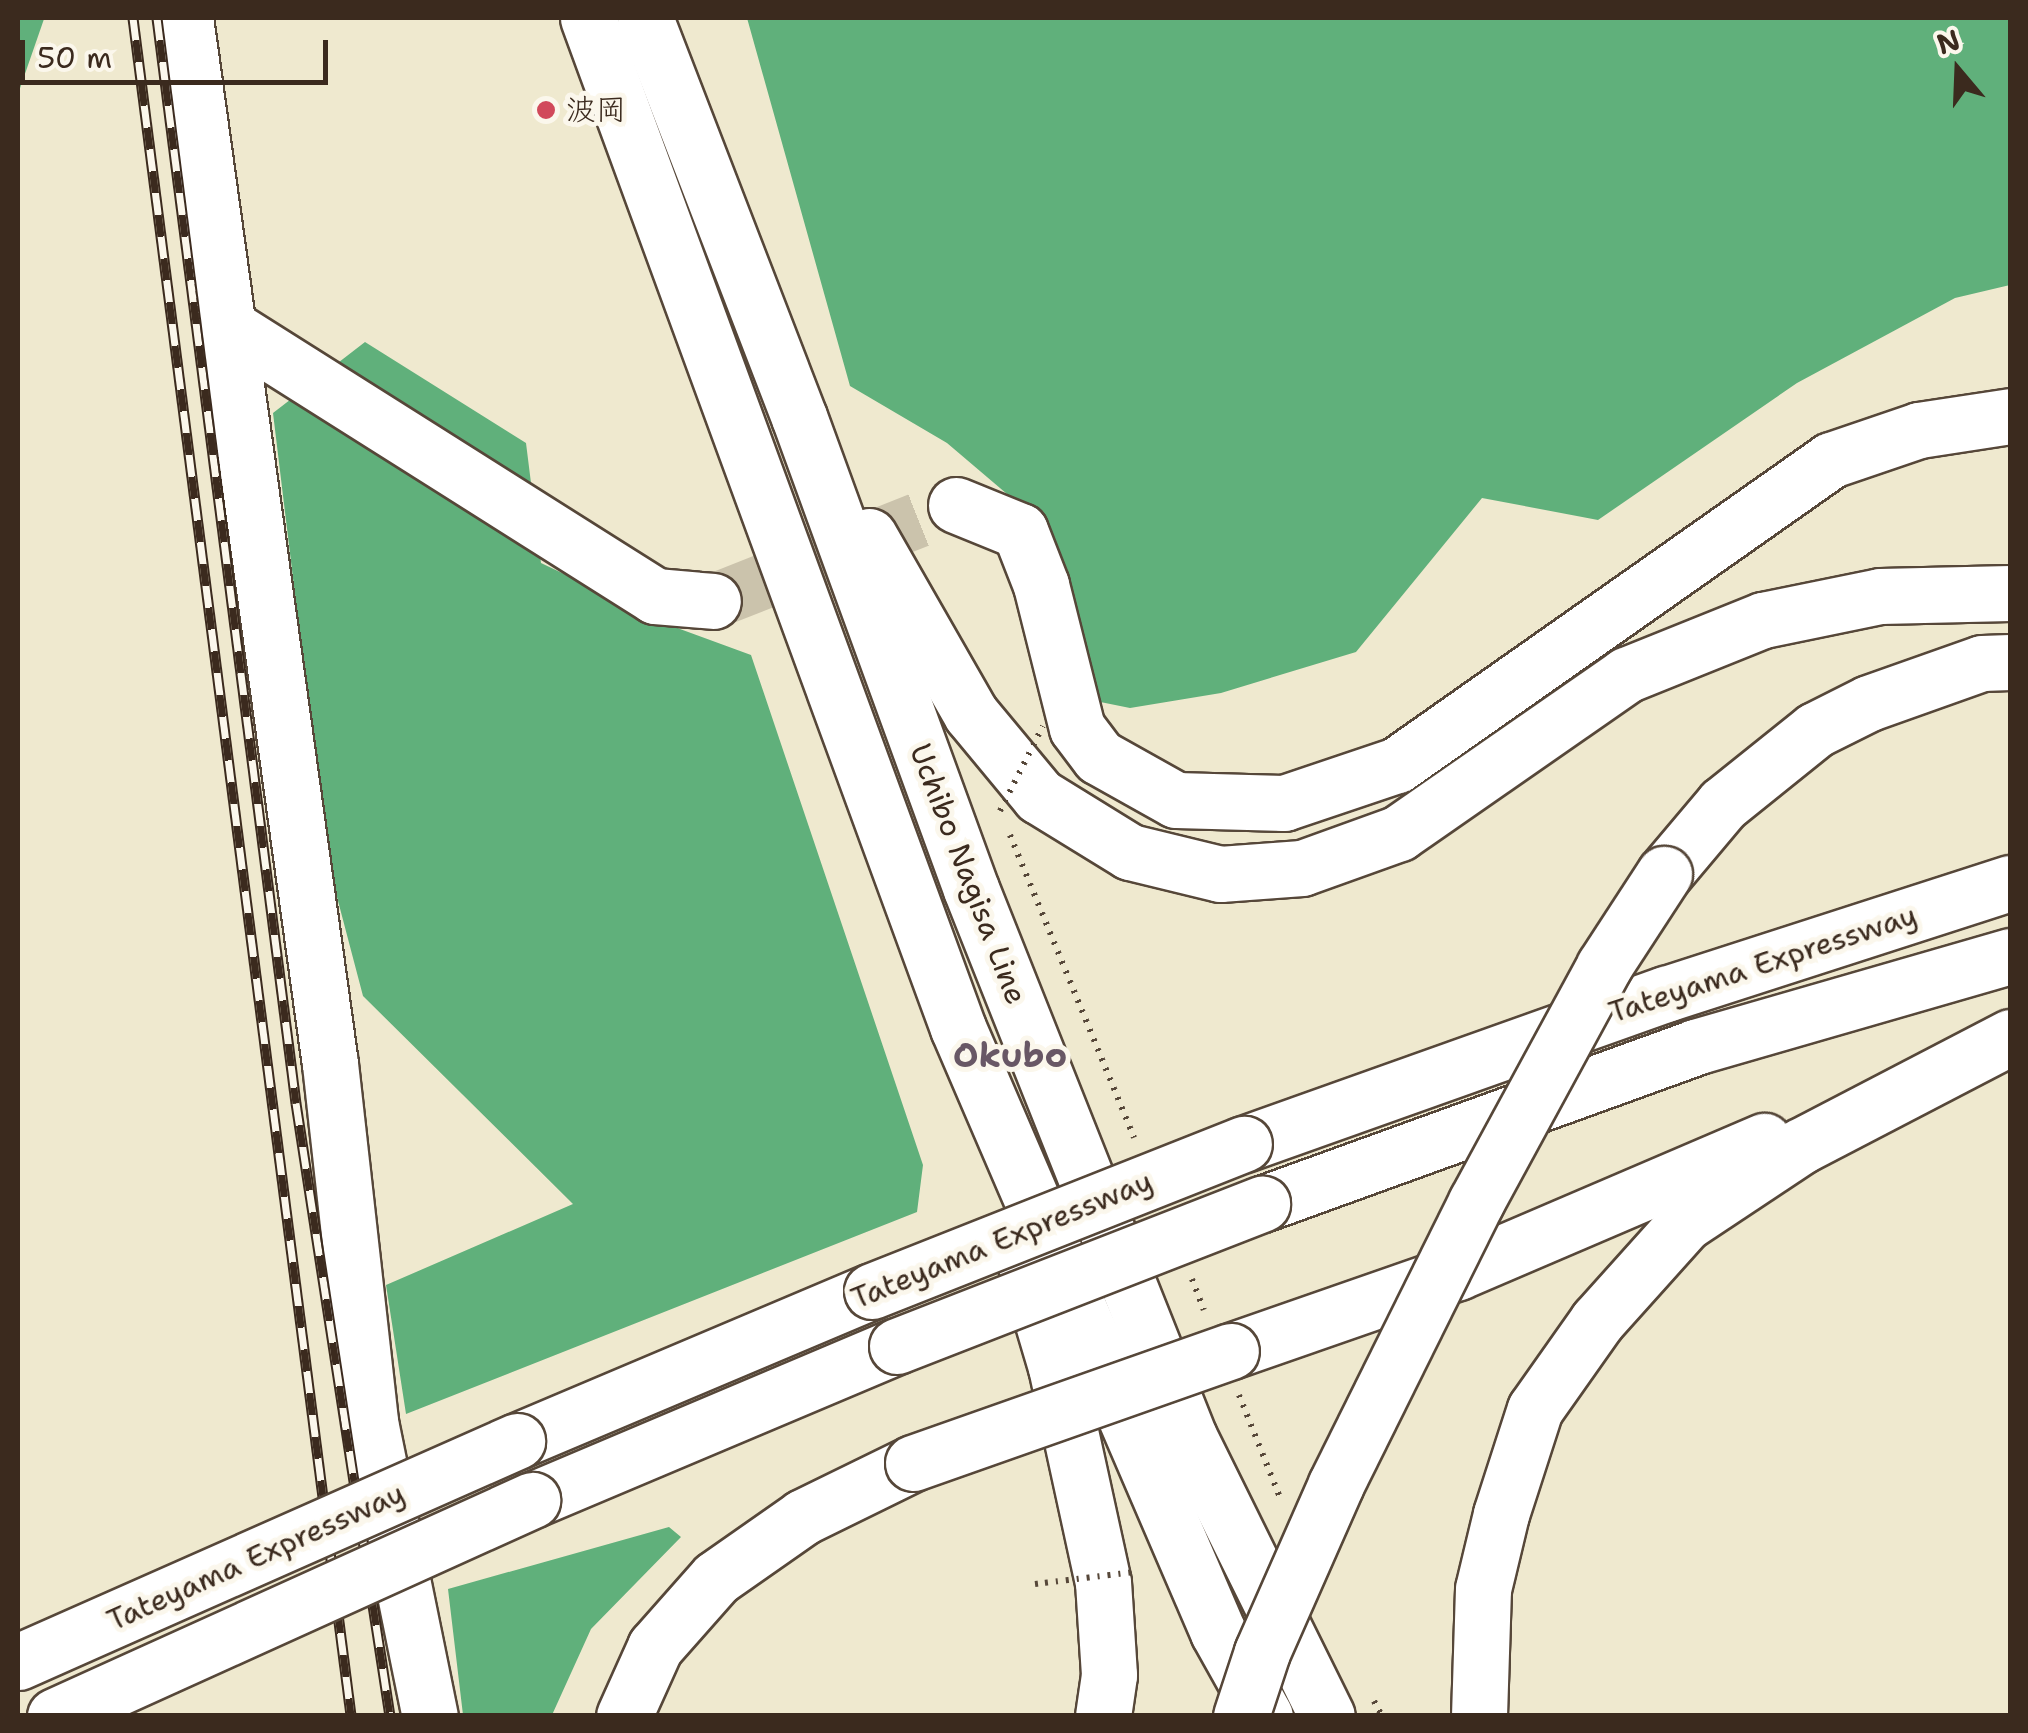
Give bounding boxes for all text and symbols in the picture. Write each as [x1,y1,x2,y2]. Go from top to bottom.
scale bar [25,20,332,82]
north arrow [1908,20,2008,120]
text: N [1932,20,1965,63]
text: 50 m [37,37,112,78]
place label: 波岡 [566,92,626,128]
marker: 波岡 [535,99,557,121]
street label: Uchibo Nagisa Line [902,739,1034,1009]
street label: Tateyama Expressway [1604,897,1922,1031]
district label: Okubo [953,1034,1067,1076]
street label: Tateyama Expressway [846,1163,1158,1317]
street label: Tateyama Expressway [102,1475,410,1639]

